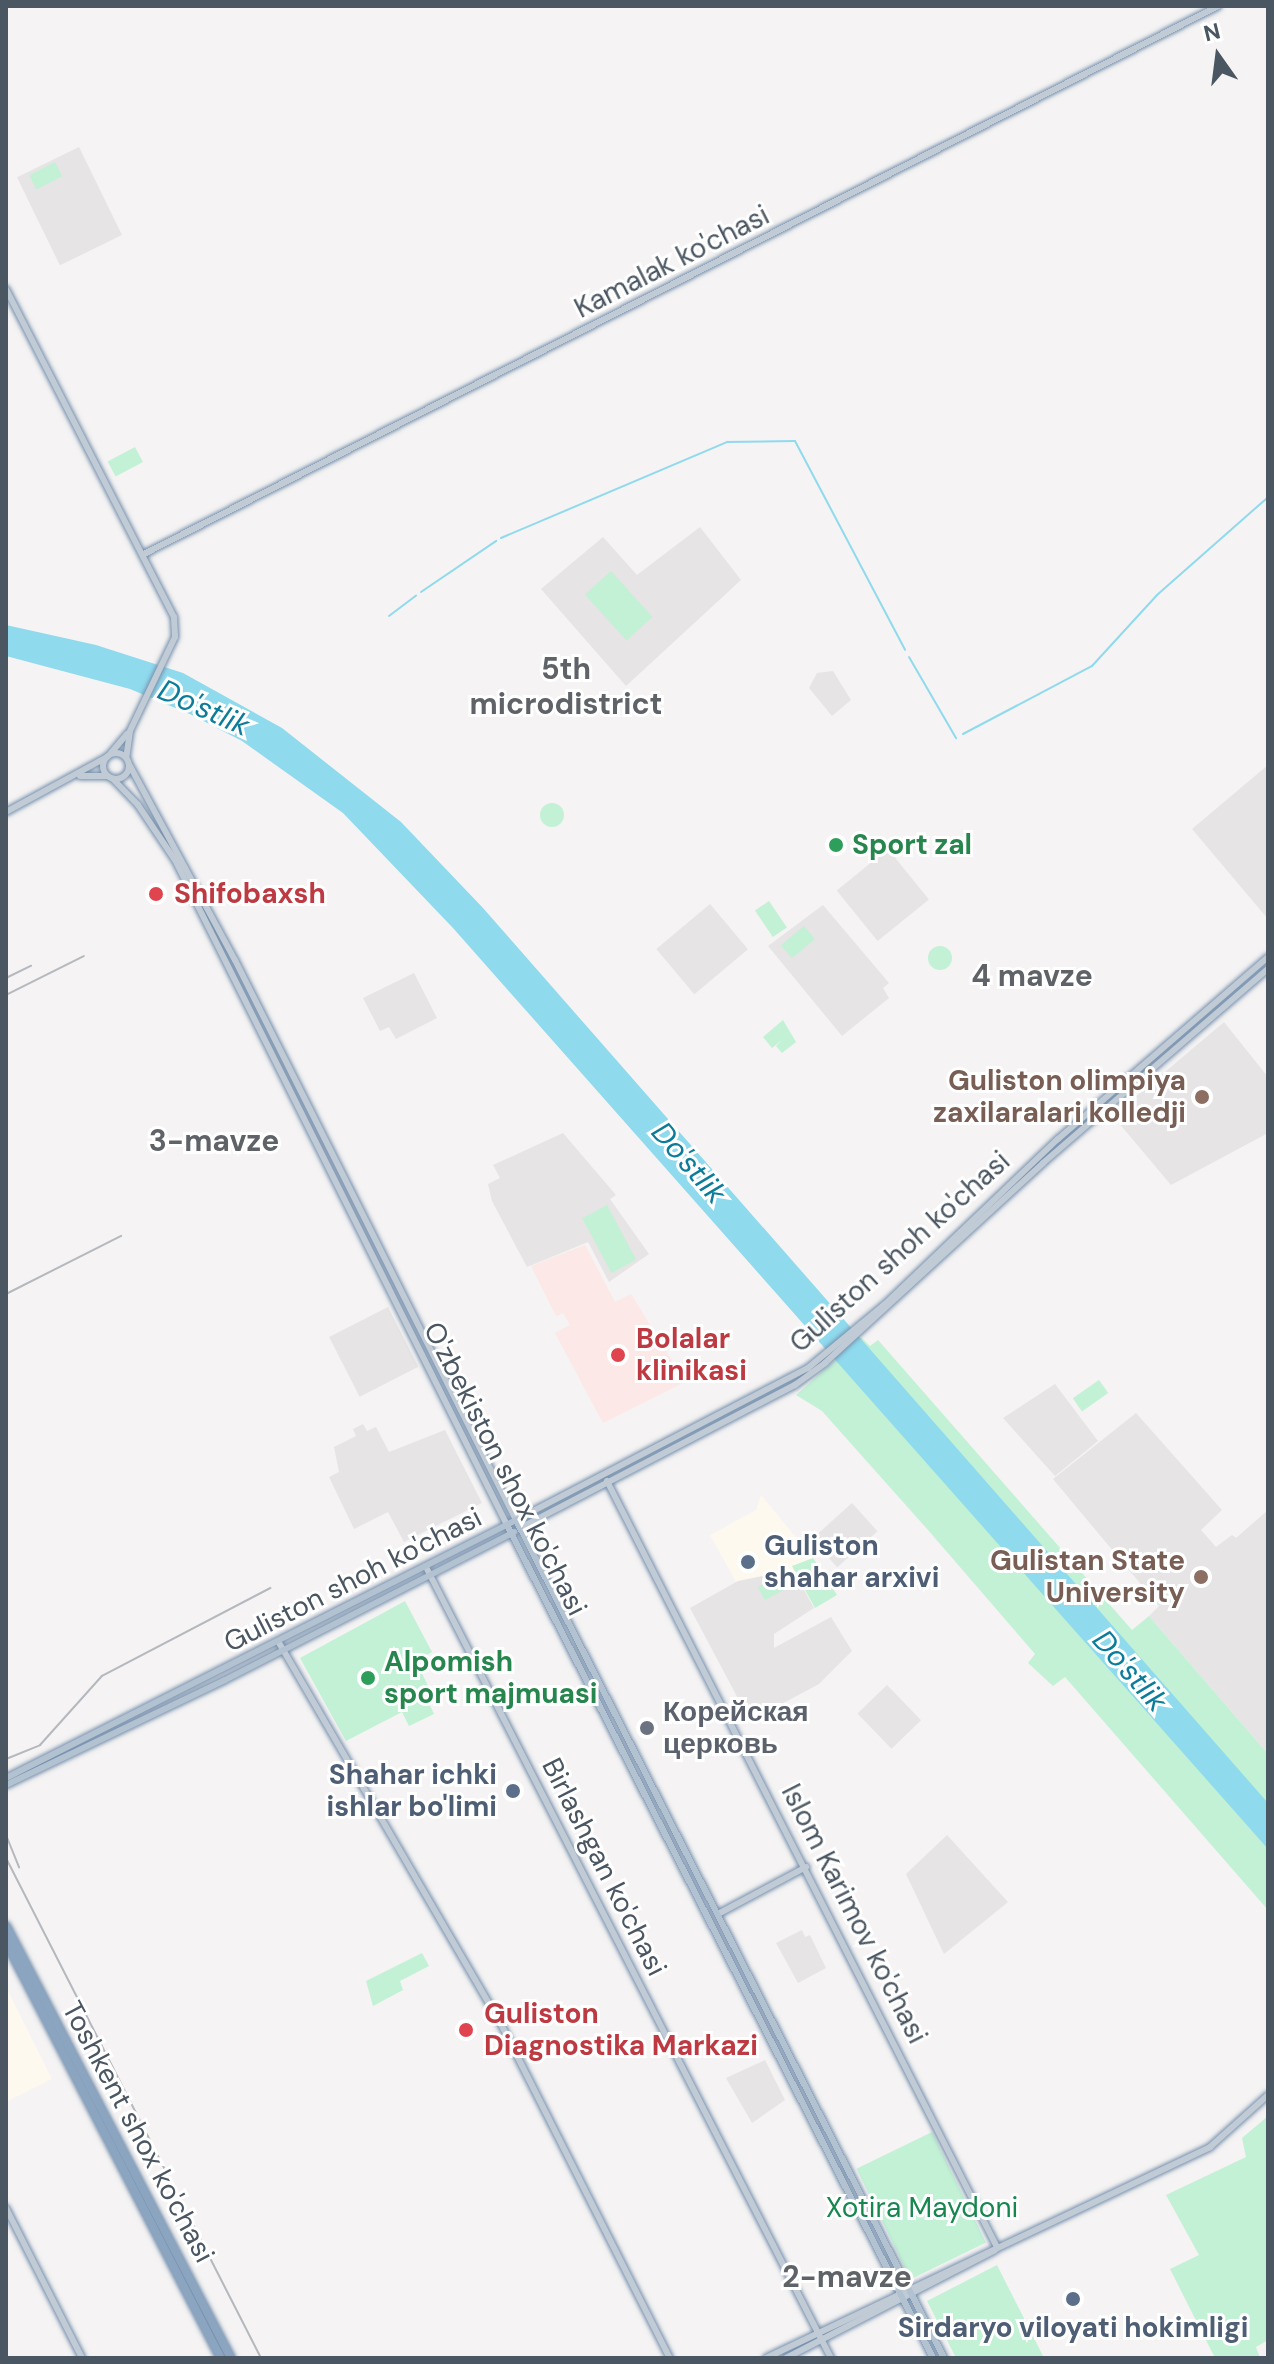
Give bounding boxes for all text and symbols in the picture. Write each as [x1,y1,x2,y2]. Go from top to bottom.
north arrow [1178,16,1258,96]
text: N [1201,16,1223,48]
street label: Kamalak ko'chasi [569,198,775,326]
district label: 5th microdistrict [470,651,662,722]
water label: Do'stlik [152,672,256,744]
place label: Sport zal [852,828,972,862]
marker: Sport zal [827,836,845,854]
place label: Shifobaxsh [174,877,326,911]
marker: Shifobaxsh [145,883,167,905]
district label: 4 mavze [971,958,1093,994]
place label: Guliston olimpiya zaxilaralari kolledji [933,1064,1186,1130]
marker: Guliston olimpiya zaxilaralari kolledji [1193,1088,1211,1106]
water label: Do'stlik [644,1115,734,1211]
district label: 3-mavze [149,1123,279,1159]
street label: Guliston shoh ko'chasi [783,1144,1017,1360]
street label: O'zbekiston shox ko'chasi [416,1317,594,1621]
place label: Bolalar klinikasi [636,1322,747,1388]
marker: Bolalar klinikasi [607,1344,629,1366]
street label: Guliston shoh ko'chasi [219,1500,487,1660]
place label: Guliston shahar arxivi [764,1529,939,1595]
place label: Gulistan State University [990,1544,1185,1610]
marker: Guliston shahar arxivi [739,1553,757,1571]
marker: Gulistan State University [1192,1568,1210,1586]
water label: Do'stlik [1085,1623,1175,1719]
place label: Alpomish sport majmuasi [384,1645,597,1711]
marker: Alpomish sport majmuasi [359,1669,377,1687]
place label: Корейская церковь [663,1695,809,1761]
marker: Корейская церковь [638,1719,656,1737]
street label: Birlashgan ko'chasi [535,1753,673,1981]
place label: Shahar ichki ishlar bo'limi [327,1758,497,1824]
street label: Islom Karimov ko'chasi [774,1779,934,2049]
marker: Shahar ichki ishlar bo'limi [504,1782,522,1800]
street label: Toshkent shox ko'chasi [55,1996,221,2268]
place label: Guliston Diagnostika Markazi [484,1997,758,2063]
marker: Guliston Diagnostika Markazi [455,2019,477,2041]
park label: Xotira Maydoni [826,2191,1018,2225]
district label: 2-mavze [782,2259,912,2295]
marker: Sirdaryo viloyati hokimligi [1064,2290,1082,2308]
place label: Sirdaryo viloyati hokimligi [898,2311,1248,2345]

